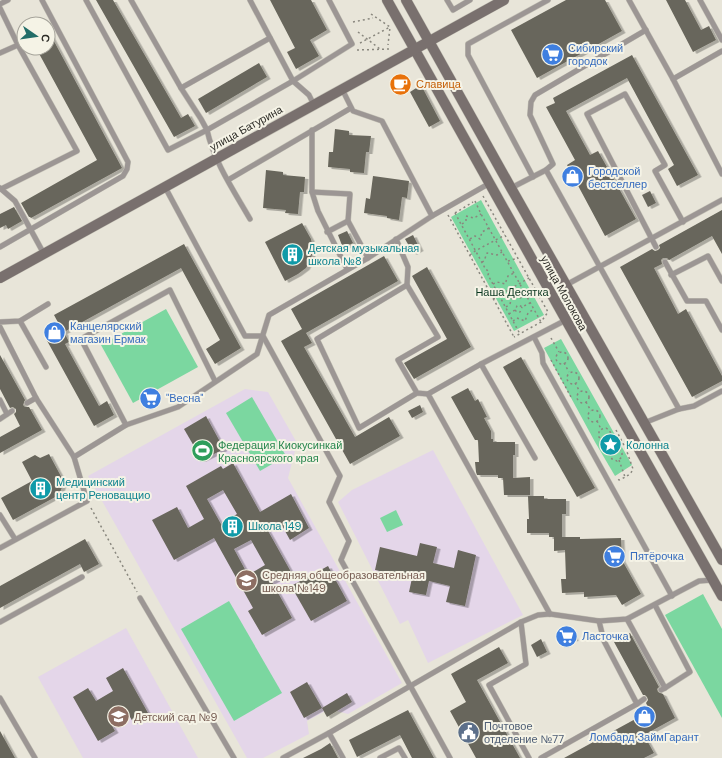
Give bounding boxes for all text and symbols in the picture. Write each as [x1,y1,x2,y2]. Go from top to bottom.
north arrow [16,16,56,56]
text: С [38,33,53,44]
supermarket icon: Сибирский городок [539,41,565,67]
place label: Сибирский городок [568,41,623,68]
cafe icon: Славица [387,71,413,97]
place label: Славица [416,77,462,91]
street label: улица Батурина [207,102,286,154]
shop icon: Городской бестселлер [559,164,585,190]
place label: Городской бестселлер [588,164,647,191]
building icon: Детская музыкальная школа №8 [279,241,305,267]
place label: Детская музыкальная школа №8 [308,241,419,268]
street label: улица Молокова [538,253,591,334]
park label: Наша Десятка [475,285,549,299]
shop icon: Канцелярский магазин Ермак [41,319,67,345]
place label: Канцелярский магазин Ермак [70,319,146,346]
supermarket icon: "Весна" [138,385,164,411]
place label: "Весна" [166,391,204,405]
place icon: Колонна [597,432,623,458]
sports icon: Федерация Киокусинкай Красноярского края [189,438,215,464]
place label: Федерация Киокусинкай Красноярского края [218,438,342,465]
place label: Колонна [626,438,670,452]
building icon: Медицинский центр Реноваццио [27,475,53,501]
place label: Медицинский центр Реноваццио [56,475,150,502]
building icon: Школа 149 [219,513,245,539]
place label: Школа 149 [248,519,301,533]
supermarket icon: Пятёрочка [602,543,628,569]
place label: Пятёрочка [630,549,685,563]
school or university icon: Средняя общеобразовательная школа №149 [233,568,259,594]
place label: Средняя общеобразовательная школа №149 [262,568,425,595]
supermarket icon: Ласточка [554,623,580,649]
place label: Ласточка [582,629,629,643]
school or university icon: Детский сад №9 [105,704,131,730]
shop icon: Ломбард ЗаймГарант [631,704,657,730]
place label: Детский сад №9 [134,710,217,724]
public building icon: Почтовое отделение №77 [455,719,481,745]
place label: Почтовое отделение №77 [484,719,564,746]
place label: Ломбард ЗаймГарант [589,730,699,744]

